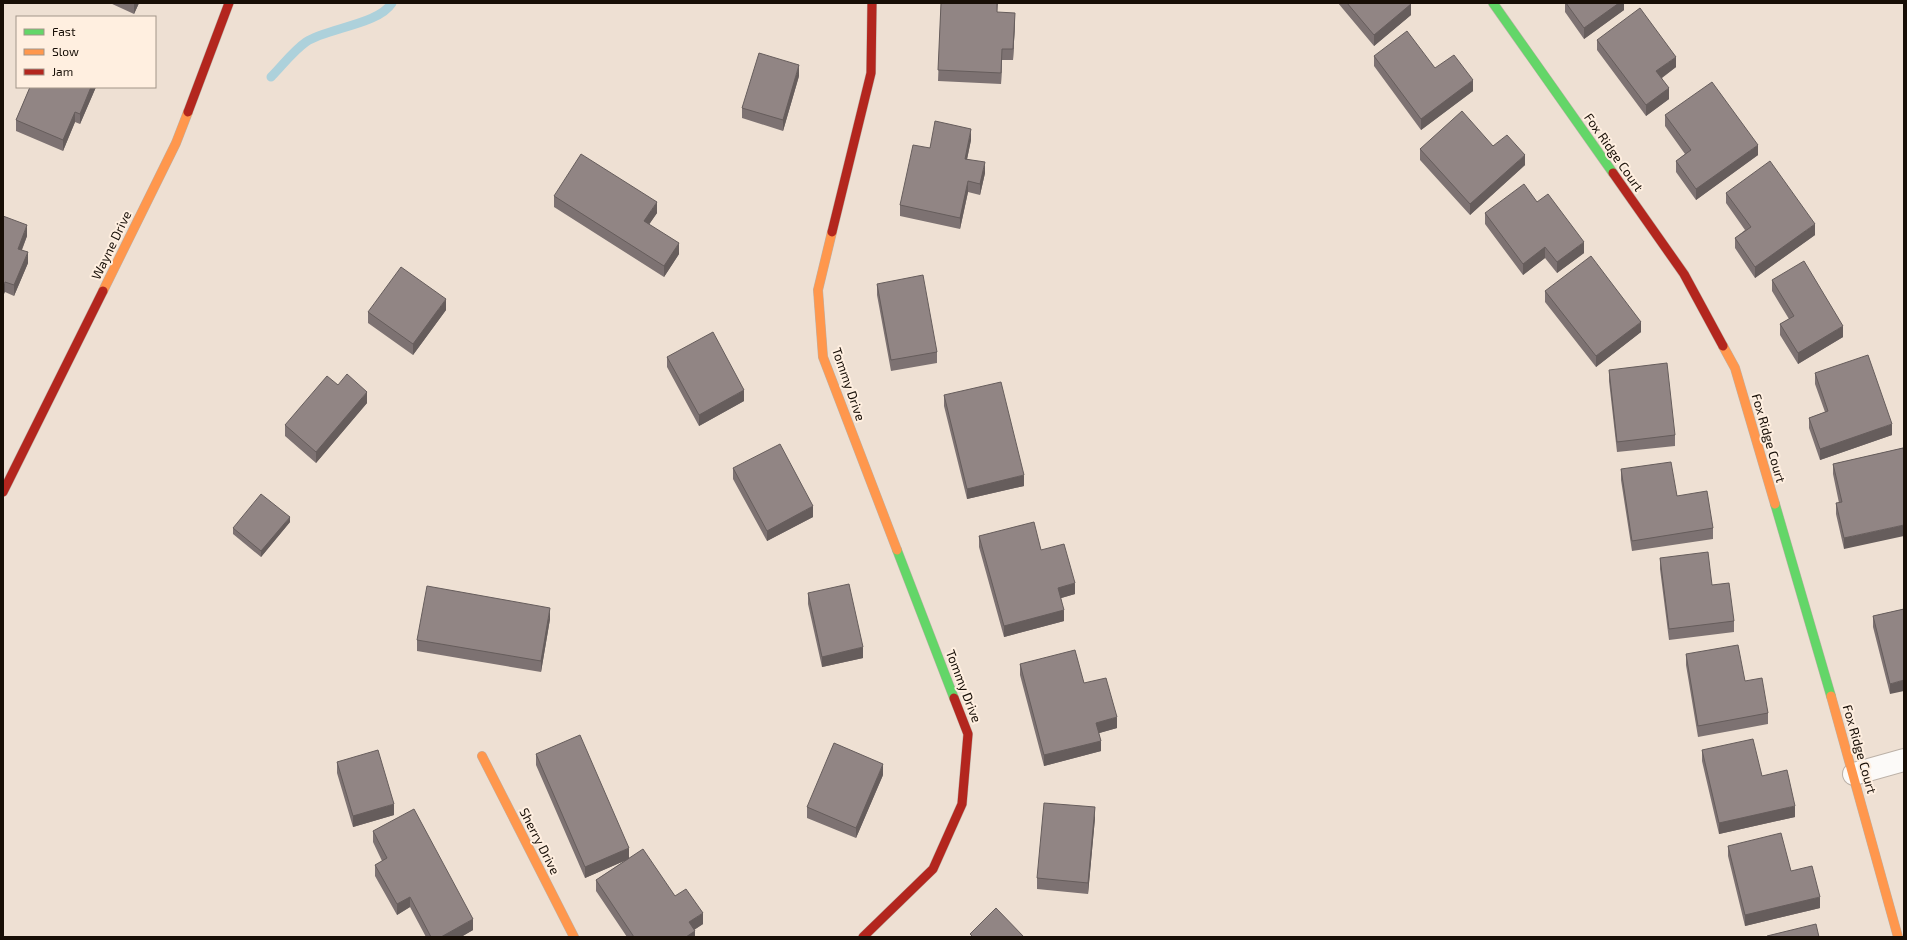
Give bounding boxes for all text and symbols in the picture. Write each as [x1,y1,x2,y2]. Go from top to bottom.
legend [16,16,156,88]
text: Fast [52,24,76,38]
text: Slow [52,44,79,58]
text: Jam [52,64,73,78]
street label: Fox Ridge Court [1581,110,1647,194]
street label: Wayne Drive [87,208,135,282]
street label: Tommy Drive [829,345,869,423]
street label: Fox Ridge Court [1749,392,1789,484]
street label: Tommy Drive [943,647,985,725]
street label: Fox Ridge Court [1840,703,1880,795]
street label: Sherry Drive [516,805,564,877]

